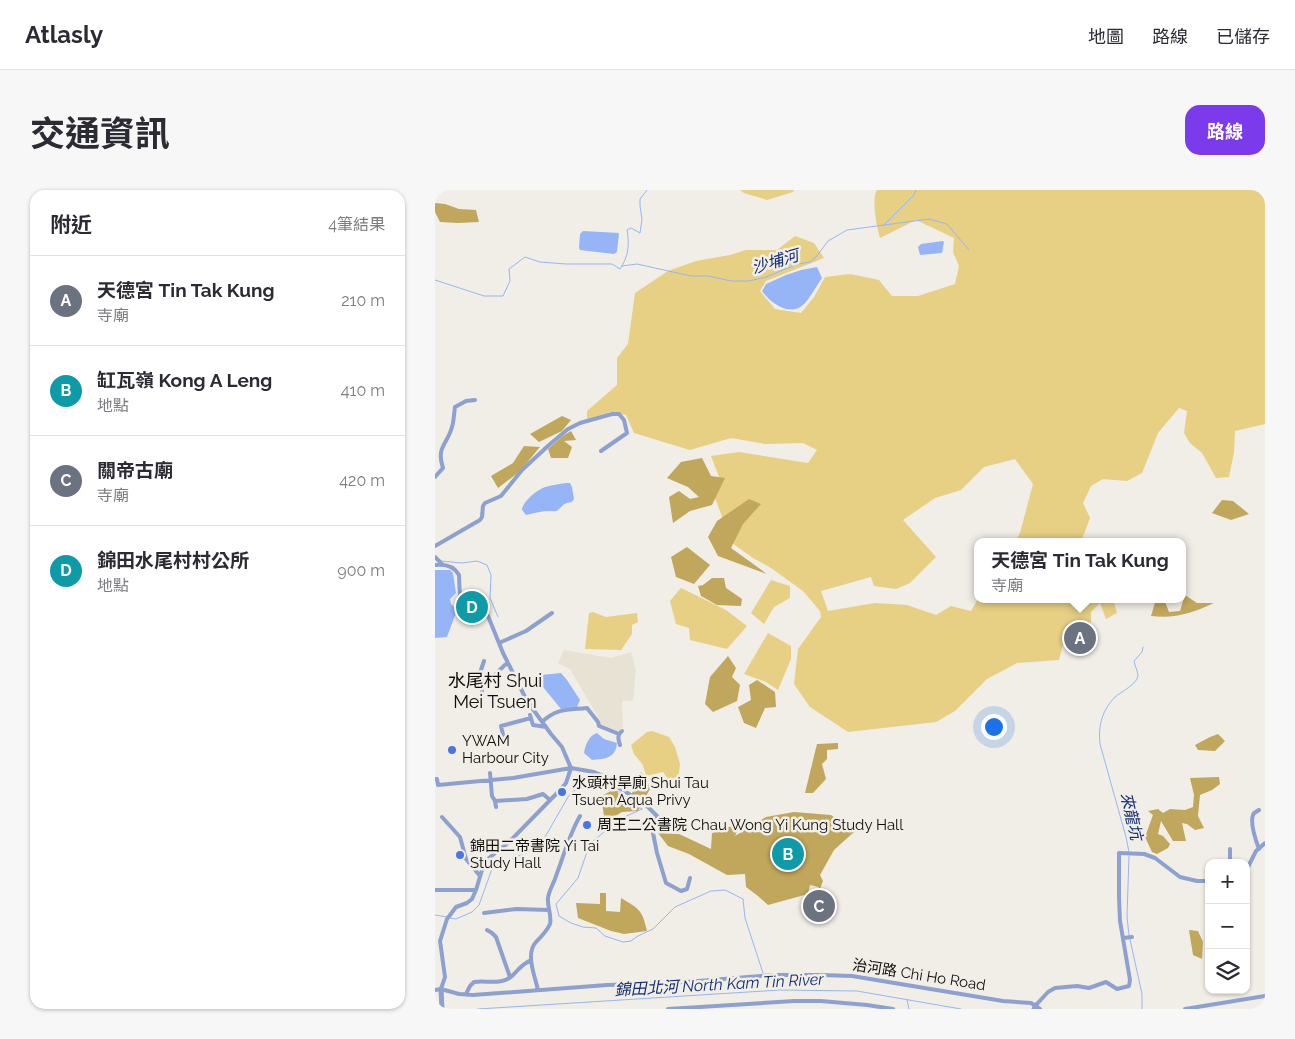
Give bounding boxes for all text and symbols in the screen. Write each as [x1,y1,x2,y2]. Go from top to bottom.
text: Atlasly [25,20,103,49]
text: 地圖 [1088,26,1124,47]
text: 路線 [1152,26,1188,47]
text: 已儲存 [1216,26,1270,47]
button: 路線 [1185,105,1265,155]
text: 交通資訊 [30,113,170,154]
text: 附近 [50,212,92,237]
text: 4筆結果 [328,215,385,234]
water label: 沙埔河 [749,245,804,277]
text: 天德宮 Tin Tak Kung [97,279,275,301]
text: A [61,291,71,310]
text: 210 m [341,291,385,310]
text: 寺廟 [97,306,129,325]
text: 缸瓦嶺 Kong A Leng [97,369,272,391]
text: B [61,381,71,400]
text: 410 m [341,381,385,400]
text: 地點 [97,396,129,415]
text: 關帝古廟 [97,459,173,481]
text: C [61,471,71,490]
text: 420 m [339,471,385,490]
text: 寺廟 [97,486,129,505]
popup [974,538,1186,603]
text: 錦田水尾村村公所 [97,549,249,571]
text: 天德宮 Tin Tak Kung [991,549,1169,571]
text: D [60,561,72,580]
text: 900 m [337,561,385,580]
text: 地點 [97,576,129,595]
text: 寺廟 [991,576,1023,595]
pin: D [456,588,488,626]
pin: A [1064,619,1096,657]
district label: 水尾村 Shui Mei Tsuen [448,670,542,712]
your location [981,714,1007,740]
place label: YWAM Harbour City [462,732,549,767]
marker: YWAM Harbour City [446,744,458,756]
place label: 水頭村旱廁 Shui Tau Tsuen Aqua Privy [572,774,709,809]
marker: 水頭村旱廁 Shui Tau Tsuen Aqua Privy [556,786,568,798]
water label: 來龍坑 [1117,791,1147,844]
place label: 周王二公書院 Chau Wong Yi Kung Study Hall [597,816,904,834]
marker: 周王二公書院 Chau Wong Yi Kung Study Hall [581,819,593,831]
pin: B [772,835,804,873]
place label: 錦田二帝書院 Yi Tai Study Hall [470,837,599,872]
marker: 錦田二帝書院 Yi Tai Study Hall [454,849,466,861]
map controls [1205,859,1250,994]
button: + [1205,859,1250,904]
pin: C [803,887,835,925]
button: − [1205,904,1250,949]
button: layers [1205,949,1250,994]
street label: 治河路 Chi Ho Road [851,956,987,994]
water label: 錦田北河 North Kam Tin River [614,970,825,999]

